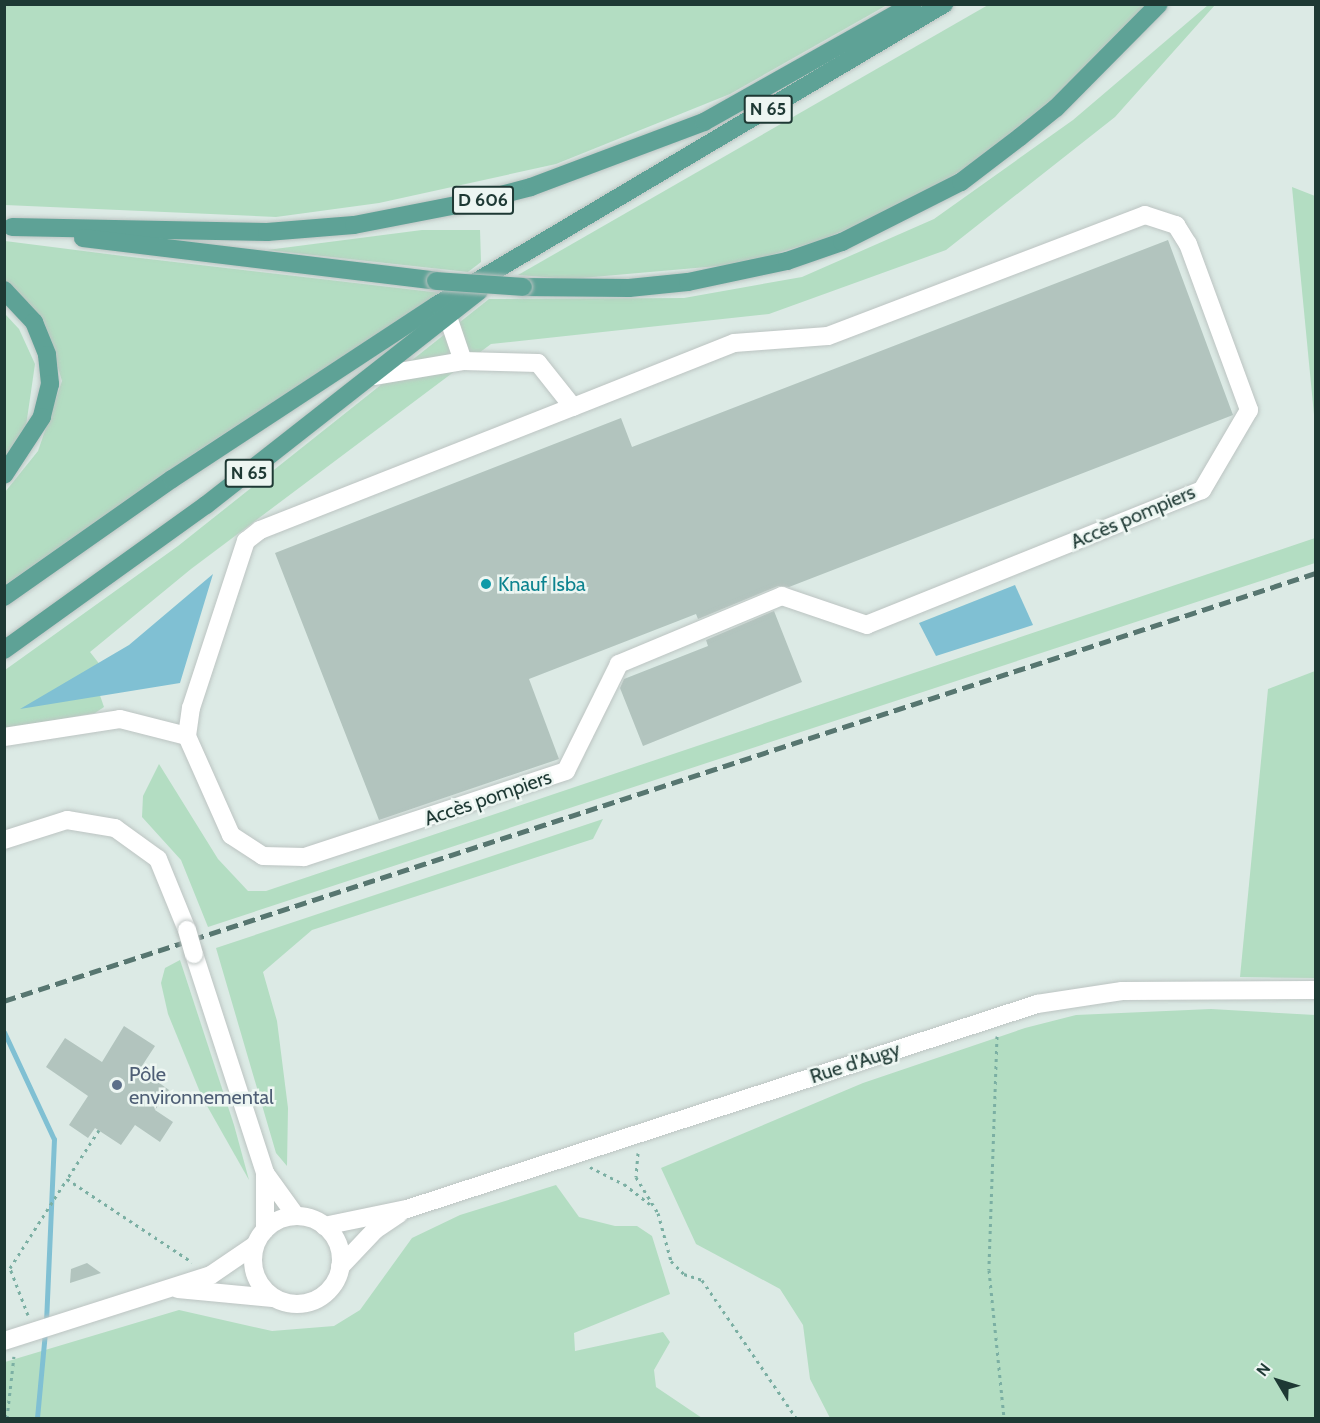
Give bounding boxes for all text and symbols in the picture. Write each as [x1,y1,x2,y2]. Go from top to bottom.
road number: N 65 [742,94,794,124]
road number: D 606 [452,185,514,215]
road number: N 65 [224,458,274,488]
street label: Accès pompiers [1067,480,1199,554]
place label: Knauf Isba [498,572,586,596]
marker: Knauf Isba [479,577,493,591]
street label: Accès pompiers [421,765,555,831]
street label: Rue d'Augy [807,1037,903,1089]
place label: Pôle environnemental [129,1062,274,1109]
marker: Pôle environnemental [110,1078,124,1092]
north arrow [1248,1351,1308,1411]
text: N [1252,1359,1274,1380]

